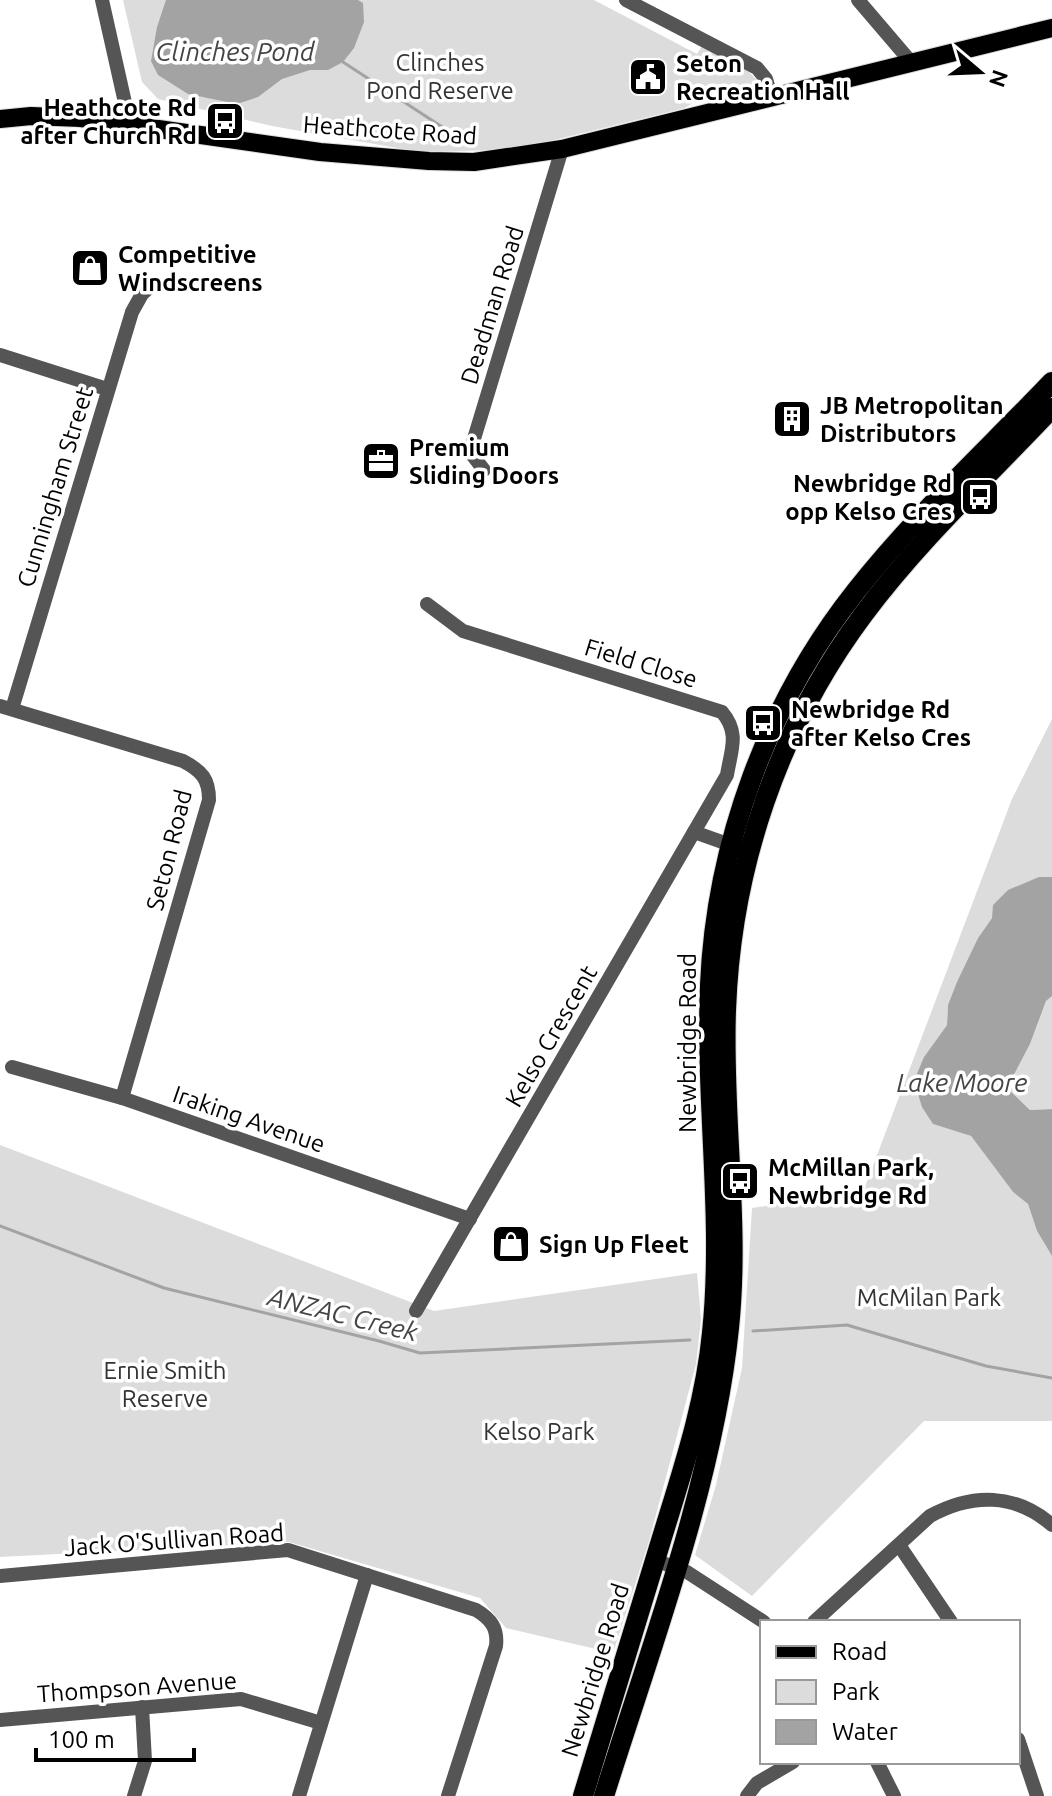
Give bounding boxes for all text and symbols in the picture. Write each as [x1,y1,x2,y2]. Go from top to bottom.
north arrow [940,32,1020,112]
water label: Clinches Pond [155,37,316,66]
park label: Clinches Pond Reserve [366,49,514,104]
place label: Seton Recreation Hall [676,50,850,105]
public building icon: Seton Recreation Hall [627,56,669,98]
text: N [985,67,1014,91]
place label: Heathcote Rd after Church Rd [20,94,197,149]
bus stop icon: Heathcote Rd after Church Rd [204,100,246,142]
street label: Heathcote Road [302,110,478,150]
street label: Deadman Road [455,223,529,387]
place label: Competitive Windscreens [118,241,262,296]
shop icon: Competitive Windscreens [69,247,111,289]
street label: Cunningham Street [12,383,99,590]
place label: JB Metropolitan Distributors [820,392,1004,447]
building icon: JB Metropolitan Distributors [771,398,813,440]
place label: Premium Sliding Doors [409,434,559,489]
office icon: Premium Sliding Doors [360,440,402,482]
place label: Newbridge Rd opp Kelso Cres [785,470,952,525]
bus stop icon: Newbridge Rd opp Kelso Cres [959,476,1001,518]
street label: Field Close [581,633,701,693]
place label: Newbridge Rd after Kelso Cres [791,696,971,751]
bus stop icon: Newbridge Rd after Kelso Cres [742,702,784,744]
street label: Seton Road [141,787,197,913]
street label: Newbridge Road [674,953,701,1133]
street label: Kelso Crescent [500,960,603,1111]
water label: Lake Moore [897,1068,1027,1097]
street label: Iraking Avenue [169,1080,329,1158]
place label: McMillan Park, Newbridge Rd [768,1154,934,1209]
bus stop icon: McMillan Park, Newbridge Rd [719,1160,761,1202]
shop icon: Sign Up Fleet [490,1223,532,1265]
place label: Sign Up Fleet [539,1231,689,1258]
water label: ANZAC Creek [263,1281,422,1347]
park label: McMilan Park [857,1284,1001,1311]
park label: Ernie Smith Reserve [103,1357,227,1412]
park label: Kelso Park [483,1418,595,1445]
street label: Jack O'Sullivan Road [63,1519,285,1561]
street label: Newbridge Road [556,1580,634,1760]
legend [760,1620,1020,1764]
text: Road [832,1638,887,1665]
street label: Thompson Avenue [36,1667,238,1707]
text: Park [832,1678,880,1705]
scale bar [36,1712,194,1762]
text: Water [832,1718,898,1745]
text: 100 m [48,1726,115,1753]

